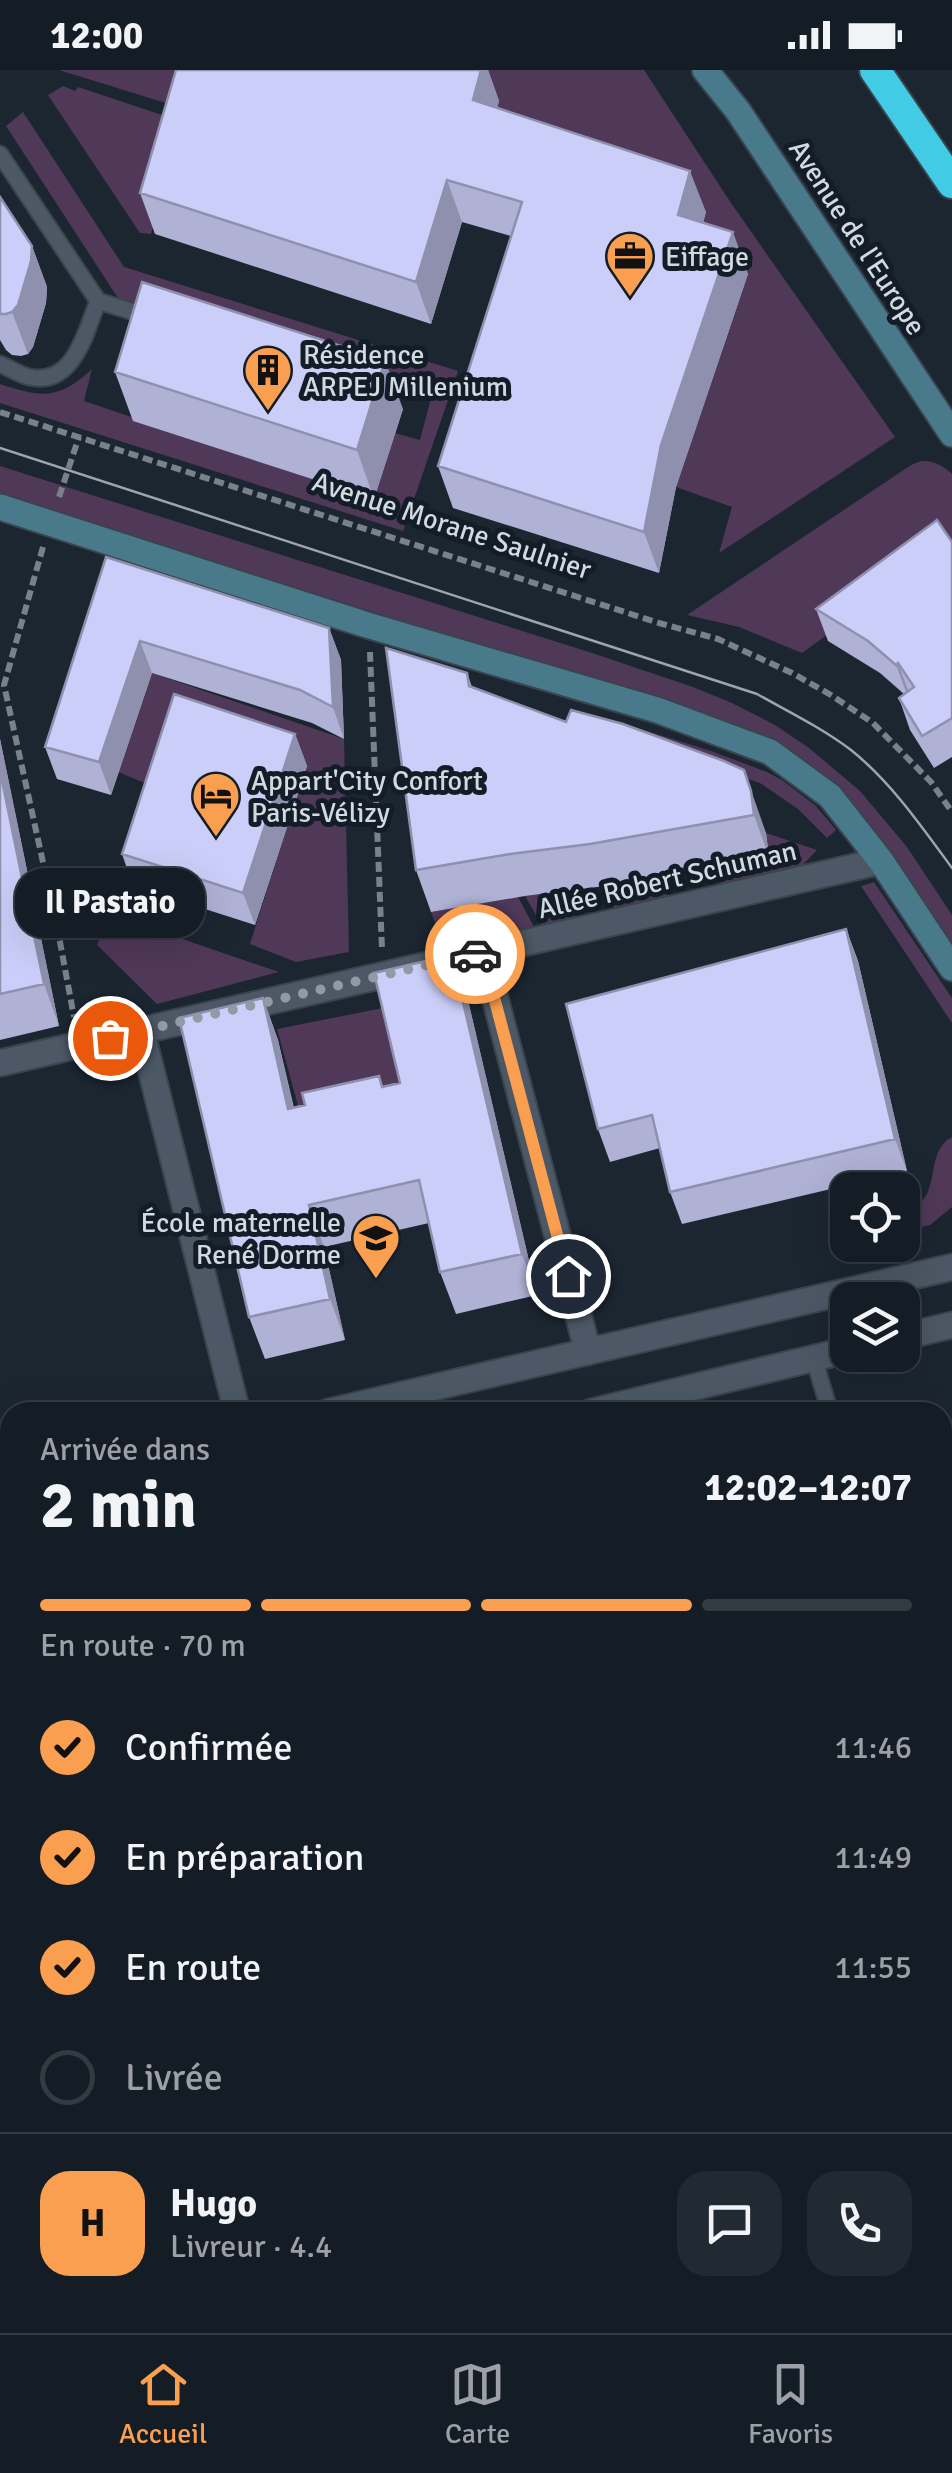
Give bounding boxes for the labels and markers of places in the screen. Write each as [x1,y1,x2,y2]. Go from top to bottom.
office icon: Eiffage [604,230,656,298]
place label: Eiffage [665,240,749,274]
place label: Résidence ARPEJ Millenium [303,338,508,404]
building icon: Résidence ARPEJ Millenium [242,344,294,412]
place label: Appart'City Confort Paris-Vélizy [251,764,483,830]
hotel icon: Appart'City Confort Paris-Vélizy [190,770,242,838]
callout: Il Pastaio [15,868,205,938]
pin [68,996,153,1081]
place label: École maternelle René Dorme [141,1206,341,1272]
school or university icon: École maternelle René Dorme [350,1212,402,1280]
pin [526,1234,611,1319]

